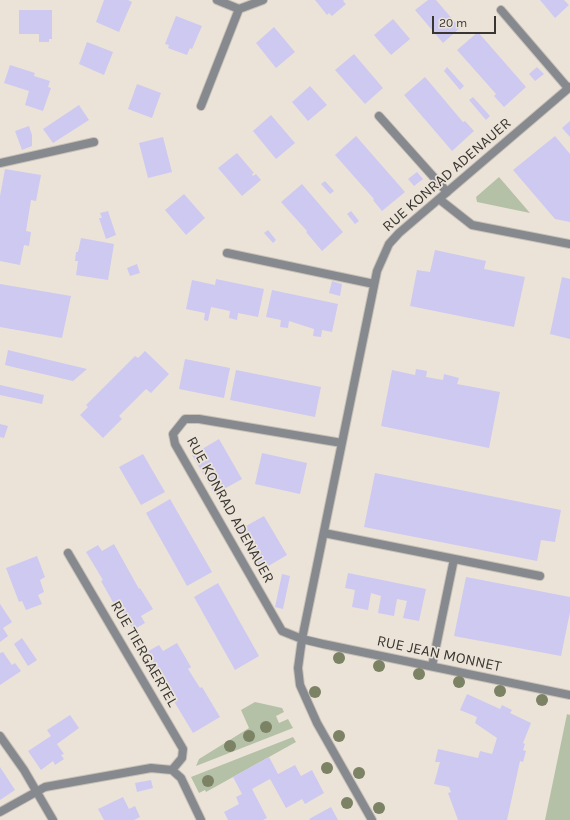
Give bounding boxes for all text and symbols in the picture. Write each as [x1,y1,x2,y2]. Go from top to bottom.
scale bar [434,8,498,34]
text: 20 m [439,16,467,30]
street label: RUE KONRAD ADENAUER [379,114,515,236]
street label: RUE KONRAD ADENAUER [182,434,278,586]
street label: RUE TIERGAERTEL [106,598,182,710]
street label: RUE JEAN MONNET [375,632,503,676]

